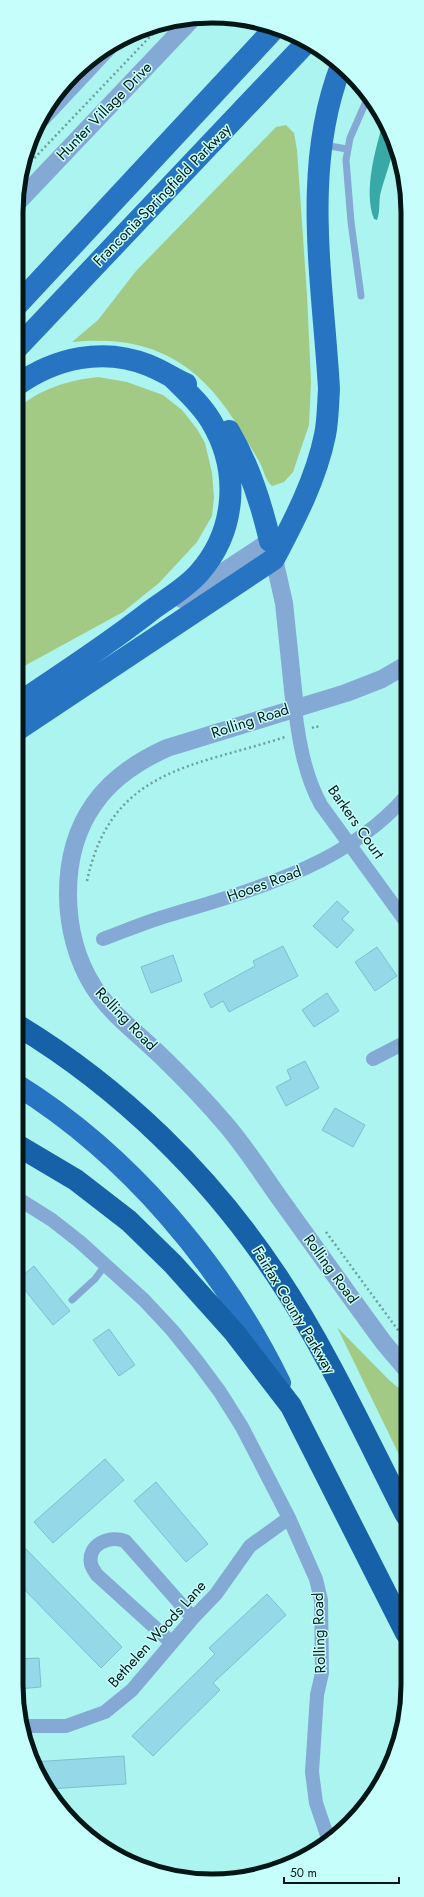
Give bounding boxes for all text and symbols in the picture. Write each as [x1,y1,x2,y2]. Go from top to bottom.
street label: Hunter Village Drive [51,57,157,165]
street label: Franconia-Springfield Parkway [88,119,236,271]
street label: Rolling Road [208,698,292,744]
street label: Barkers Court [322,781,390,864]
street label: Hooes Road [224,860,304,908]
street label: Rolling Road [90,982,162,1056]
street label: Rolling Road [298,1230,364,1308]
street label: Fairfax County Parkway [247,1242,341,1378]
street label: Bethelen Woods Lane [103,1575,211,1692]
street label: Rolling Road [307,1592,331,1674]
scale bar [284,1859,399,1885]
text: 50 m [290,1864,317,1882]

